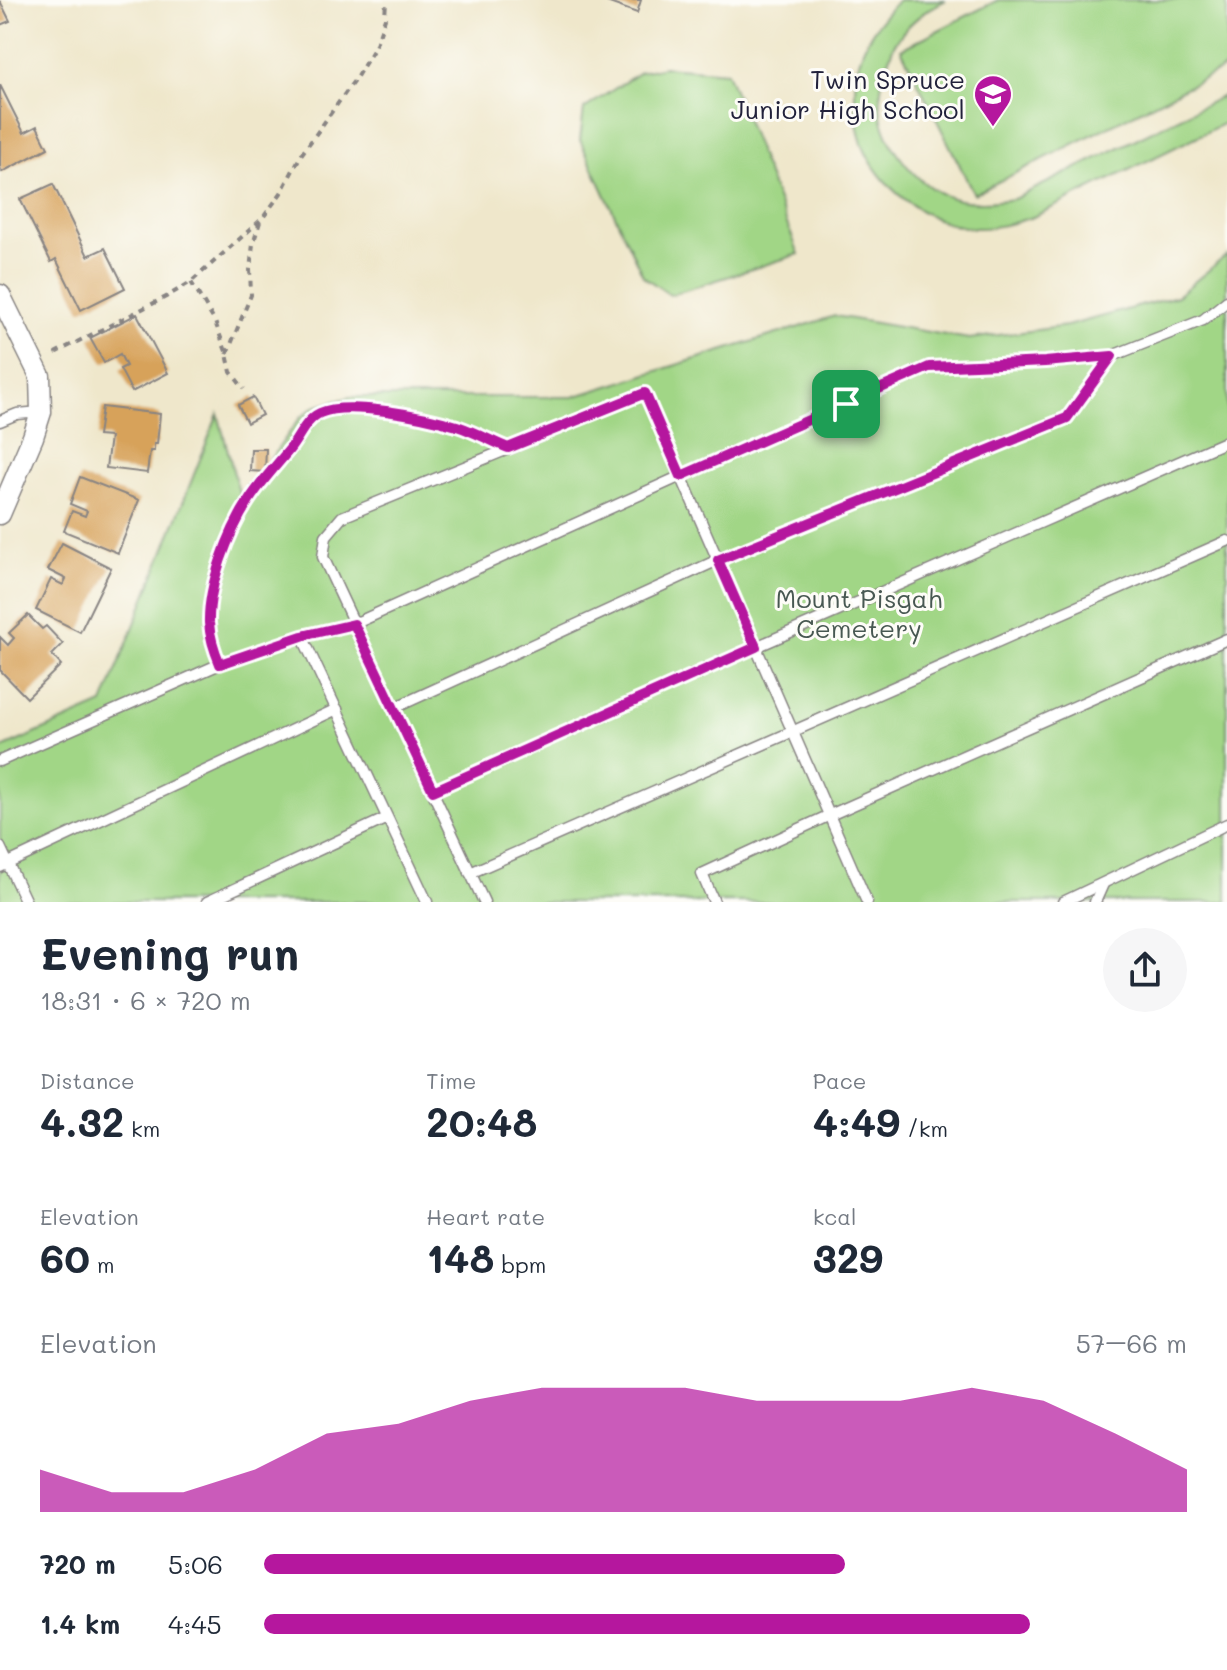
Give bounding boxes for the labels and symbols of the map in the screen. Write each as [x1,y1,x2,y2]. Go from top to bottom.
place label: Twin Spruce Junior High School [731,62,965,126]
school or university icon: Twin Spruce Junior High School [972,73,1014,128]
pin [812,370,880,438]
park label: Mount Pisgah Cemetery [776,581,942,645]

